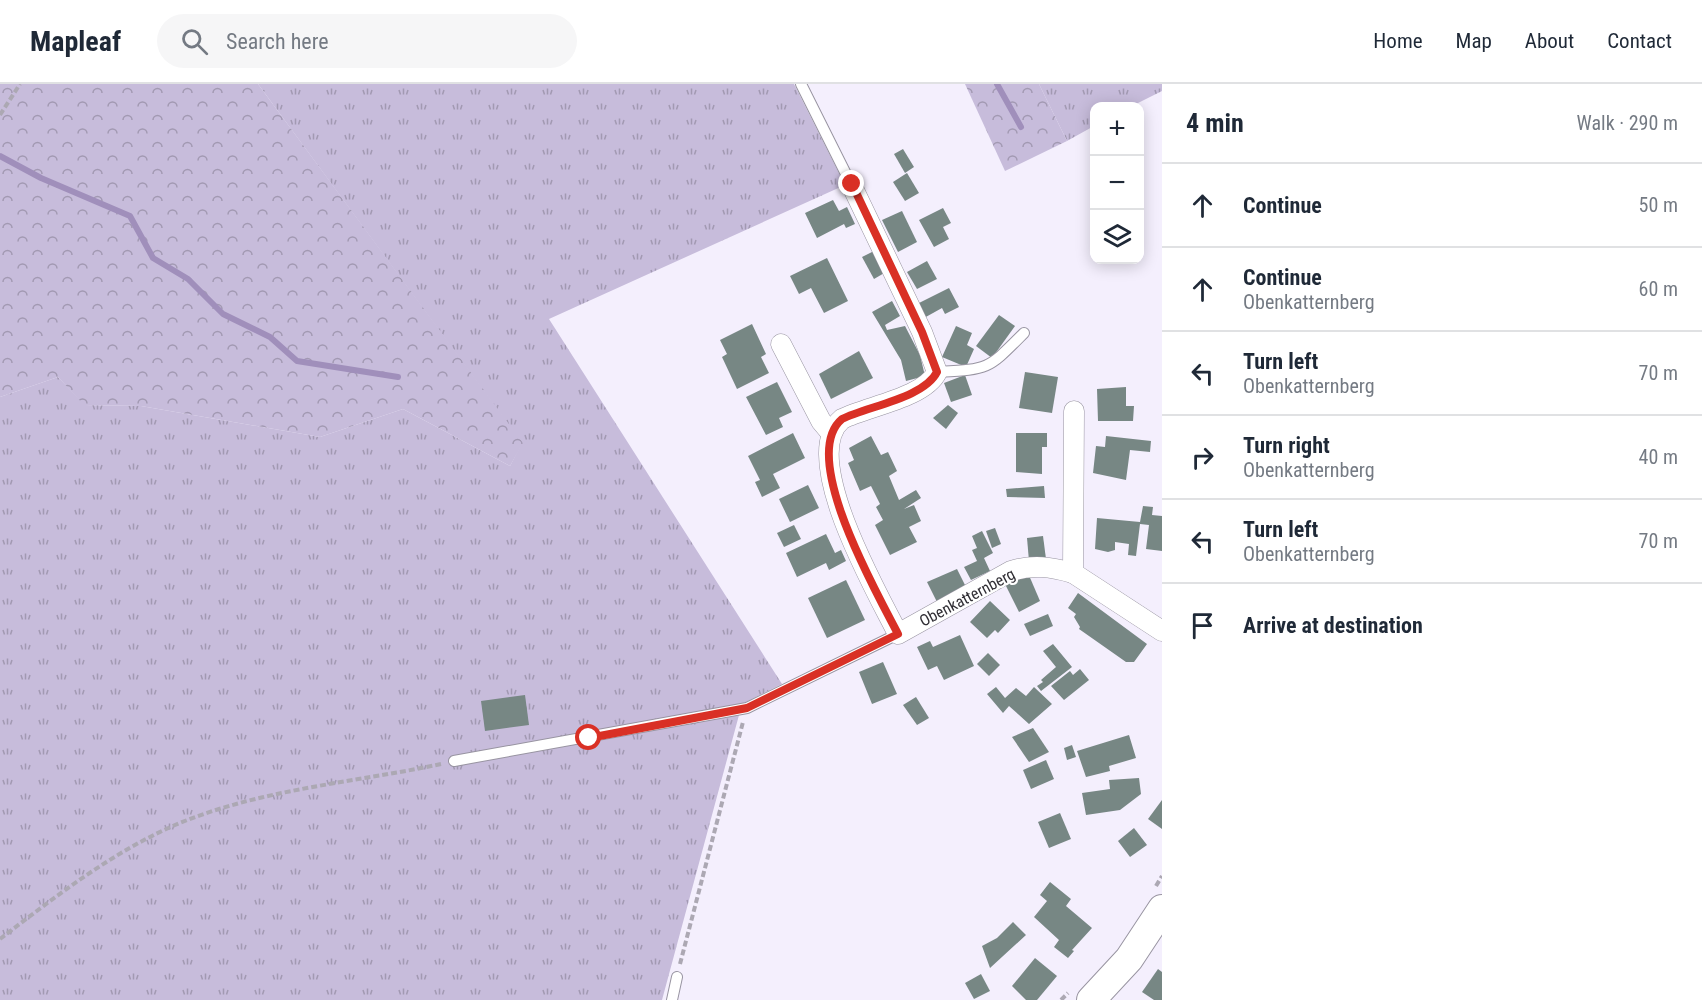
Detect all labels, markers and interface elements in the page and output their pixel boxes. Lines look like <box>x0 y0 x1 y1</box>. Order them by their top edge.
search box <box>157 14 577 68</box>
text: Mapleaf <box>30 25 121 58</box>
icon: search <box>178 25 211 58</box>
text: Search here <box>226 29 328 54</box>
text: Home <box>1373 29 1423 53</box>
text: Map <box>1456 29 1492 53</box>
text: About <box>1525 29 1574 53</box>
text: Contact <box>1607 29 1672 53</box>
map controls <box>1090 102 1144 264</box>
button: + <box>1090 102 1144 156</box>
text: 4 min <box>1186 108 1244 138</box>
text: Walk · 290 m <box>1577 111 1678 135</box>
button: − <box>1090 156 1144 210</box>
route end <box>838 170 864 196</box>
icon: ahead <box>1186 189 1219 222</box>
text: Continue <box>1243 193 1322 218</box>
text: 50 m <box>1639 193 1678 217</box>
button: layers <box>1090 210 1144 264</box>
text: Continue <box>1243 265 1322 290</box>
icon: ahead <box>1186 273 1219 306</box>
text: 60 m <box>1639 277 1678 301</box>
text: Obenkatternberg <box>1243 290 1375 314</box>
text: Turn left <box>1243 349 1318 374</box>
icon: left <box>1186 357 1219 390</box>
text: 70 m <box>1639 361 1678 385</box>
text: Obenkatternberg <box>1243 374 1375 398</box>
text: Turn right <box>1243 433 1330 458</box>
icon: right <box>1186 441 1219 474</box>
text: 40 m <box>1639 445 1678 469</box>
text: Obenkatternberg <box>1243 458 1375 482</box>
text: Turn left <box>1243 517 1318 542</box>
icon: left <box>1186 525 1219 558</box>
text: 70 m <box>1639 529 1678 553</box>
text: Obenkatternberg <box>1243 542 1375 566</box>
street label: Obenkatternberg <box>916 564 1018 631</box>
icon: arrive <box>1186 609 1219 642</box>
text: Arrive at destination <box>1243 613 1423 638</box>
route start <box>575 724 601 750</box>

